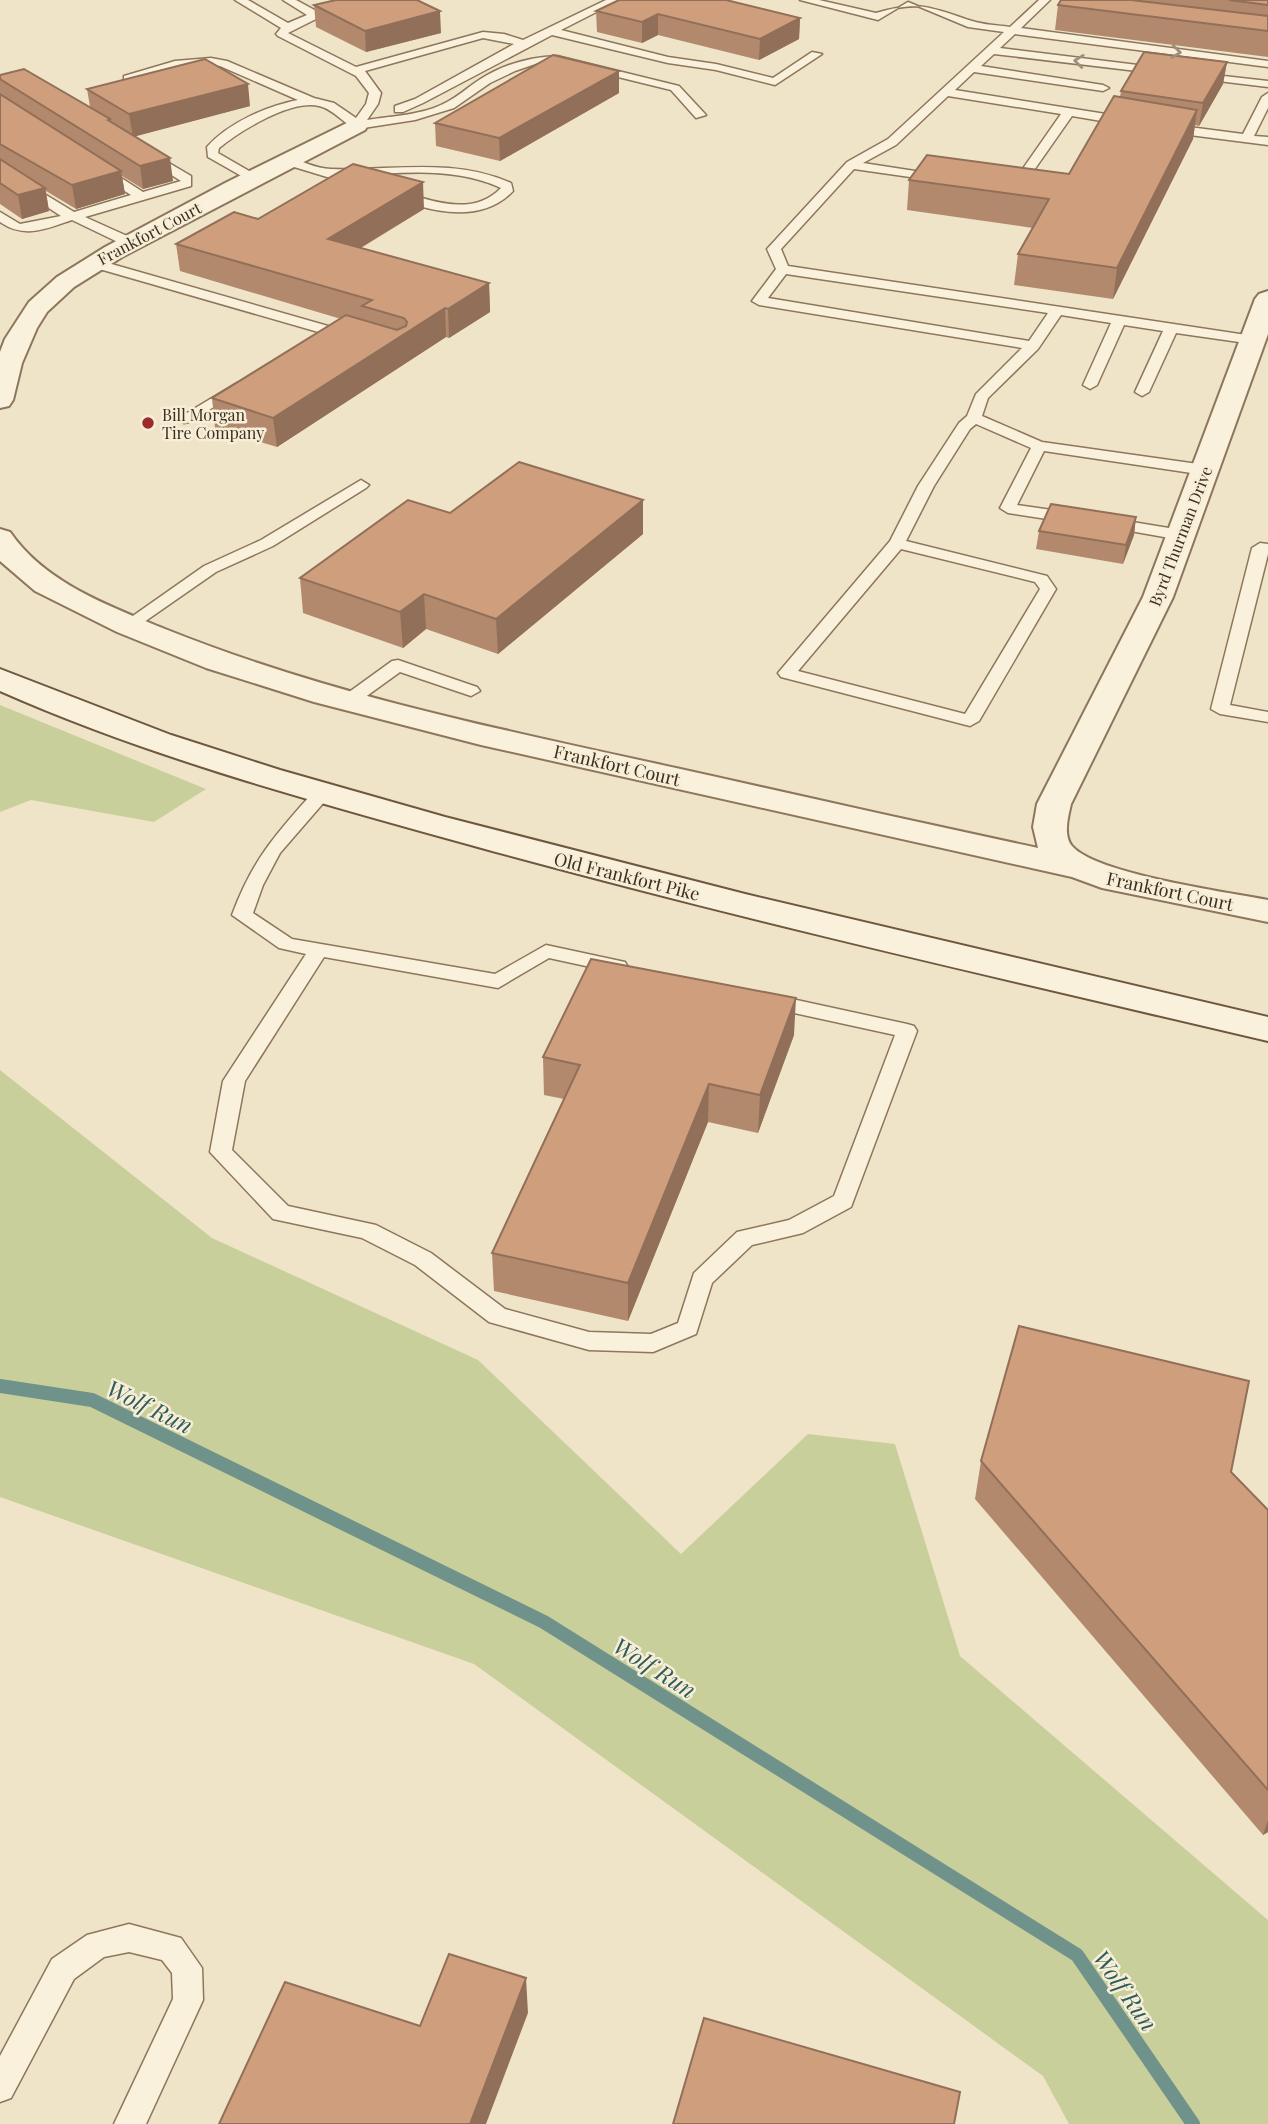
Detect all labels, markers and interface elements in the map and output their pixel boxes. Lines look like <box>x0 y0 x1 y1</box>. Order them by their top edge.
one-way arrow <box>1170 45 1182 60</box>
one-way arrow <box>1073 53 1085 68</box>
street label: Frankfort Court <box>93 197 205 269</box>
place label: Bill Morgan Tire Company <box>162 404 264 443</box>
marker: Bill Morgan Tire Company <box>140 415 156 431</box>
street label: Byrd Thurman Drive <box>1144 463 1216 609</box>
street label: Frankfort Court <box>551 739 683 791</box>
street label: Old Frankfort Pike <box>552 846 702 906</box>
street label: Frankfort Court <box>1104 866 1236 916</box>
water label: Wolf Run <box>102 1372 198 1440</box>
water label: Wolf Run <box>608 1629 702 1705</box>
water label: Wolf Run <box>1087 1943 1165 2037</box>

